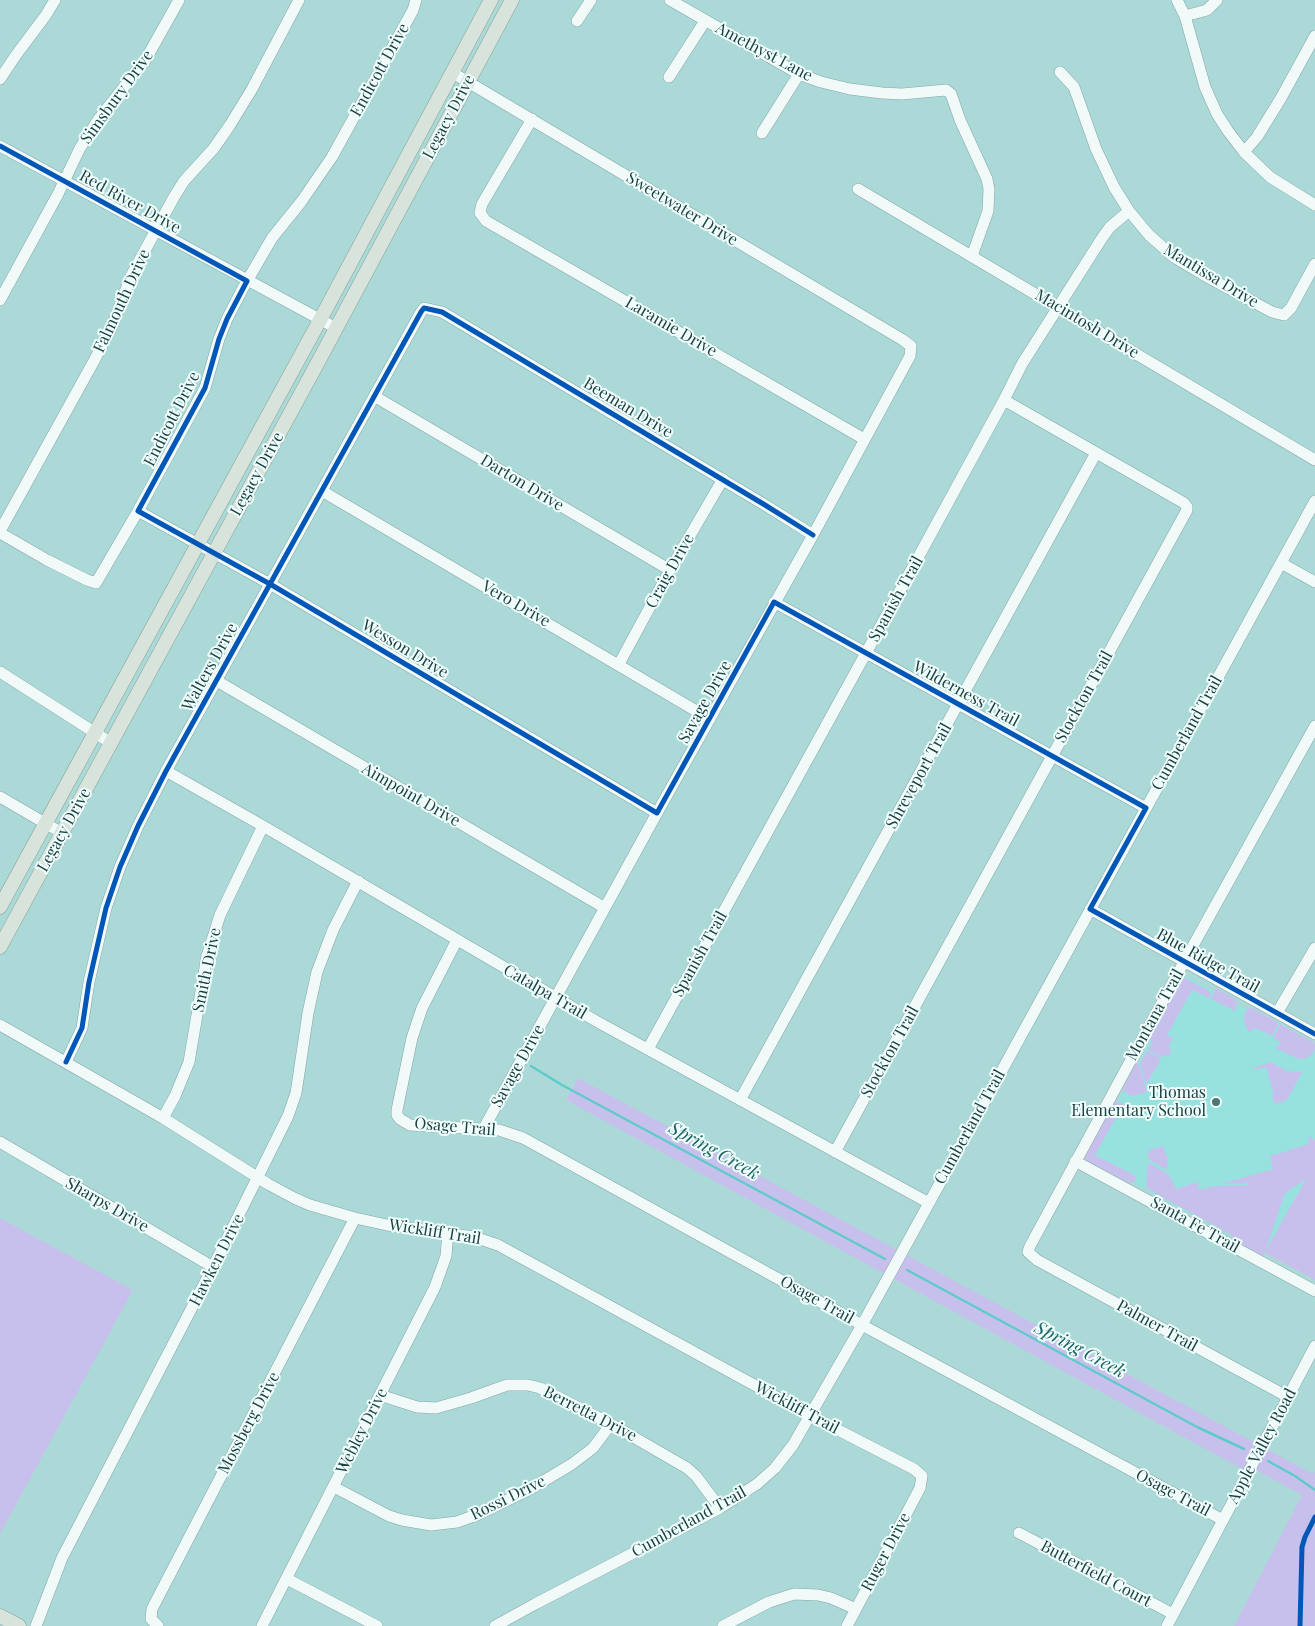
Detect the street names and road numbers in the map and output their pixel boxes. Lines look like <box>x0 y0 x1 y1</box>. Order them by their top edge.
street label: Amethyst Lane <box>712 18 816 86</box>
street label: Endicott Drive <box>346 20 414 120</box>
street label: Simsbury Drive <box>77 46 157 148</box>
street label: Legacy Drive <box>419 72 479 162</box>
street label: Red River Drive <box>76 166 184 238</box>
street label: Sweetwater Drive <box>623 168 741 250</box>
street label: Mantissa Drive <box>1160 240 1262 312</box>
street label: Falmouth Drive <box>90 246 154 356</box>
street label: Macintosh Drive <box>1031 285 1143 363</box>
street label: Laramie Drive <box>622 293 720 361</box>
street label: Endicott Drive <box>140 368 204 470</box>
street label: Beeman Drive <box>580 374 676 442</box>
street label: Legacy Drive <box>226 429 288 519</box>
street label: Darton Drive <box>477 451 567 515</box>
street label: Craig Drive <box>642 530 698 612</box>
street label: Spanish Trail <box>865 553 927 645</box>
street label: Vero Drive <box>478 577 554 631</box>
street label: Wesson Drive <box>358 616 452 682</box>
street label: Walters Drive <box>178 620 242 714</box>
street label: Stockton Trail <box>1051 648 1117 746</box>
street label: Savage Drive <box>674 657 736 747</box>
street label: Wilderness Trail <box>910 657 1022 731</box>
street label: Cumberland Trail <box>1148 672 1226 794</box>
street label: Shreveport Trail <box>882 720 956 832</box>
street label: Aimpoint Drive <box>359 759 463 831</box>
street label: Legacy Drive <box>33 785 95 875</box>
street label: Spanish Trail <box>669 908 731 1000</box>
street label: Blue Ridge Trail <box>1153 925 1263 997</box>
street label: Smith Drive <box>189 926 225 1014</box>
street label: Catalpa Trail <box>500 961 590 1023</box>
street label: Montana Trail <box>1122 966 1188 1064</box>
street label: Stockton Trail <box>857 1003 923 1101</box>
street label: Savage Drive <box>487 1021 549 1111</box>
street label: Cumberland Trail <box>931 1066 1009 1188</box>
street label: Osage Trail <box>414 1114 496 1140</box>
street label: Sharps Drive <box>62 1174 152 1236</box>
street label: Santa Fe Trail <box>1147 1193 1243 1257</box>
street label: Hawken Drive <box>186 1211 248 1309</box>
street label: Wickliff Trail <box>388 1215 482 1249</box>
street label: Osage Trail <box>777 1272 857 1328</box>
street label: Palmer Trail <box>1113 1296 1201 1356</box>
street label: Mossberg Drive <box>214 1369 284 1477</box>
street label: Wickliff Trail <box>751 1378 843 1438</box>
street label: Berretta Drive <box>540 1382 640 1446</box>
street label: Webley Drive <box>332 1385 392 1477</box>
street label: Apple Valley Road <box>1224 1385 1300 1507</box>
street label: Osage Trail <box>1132 1465 1214 1521</box>
street label: Rossi Drive <box>467 1472 549 1524</box>
street label: Cumberland Trail <box>628 1483 750 1561</box>
street label: Ruger Drive <box>857 1509 915 1595</box>
street label: Butterfield Court <box>1037 1537 1155 1611</box>

